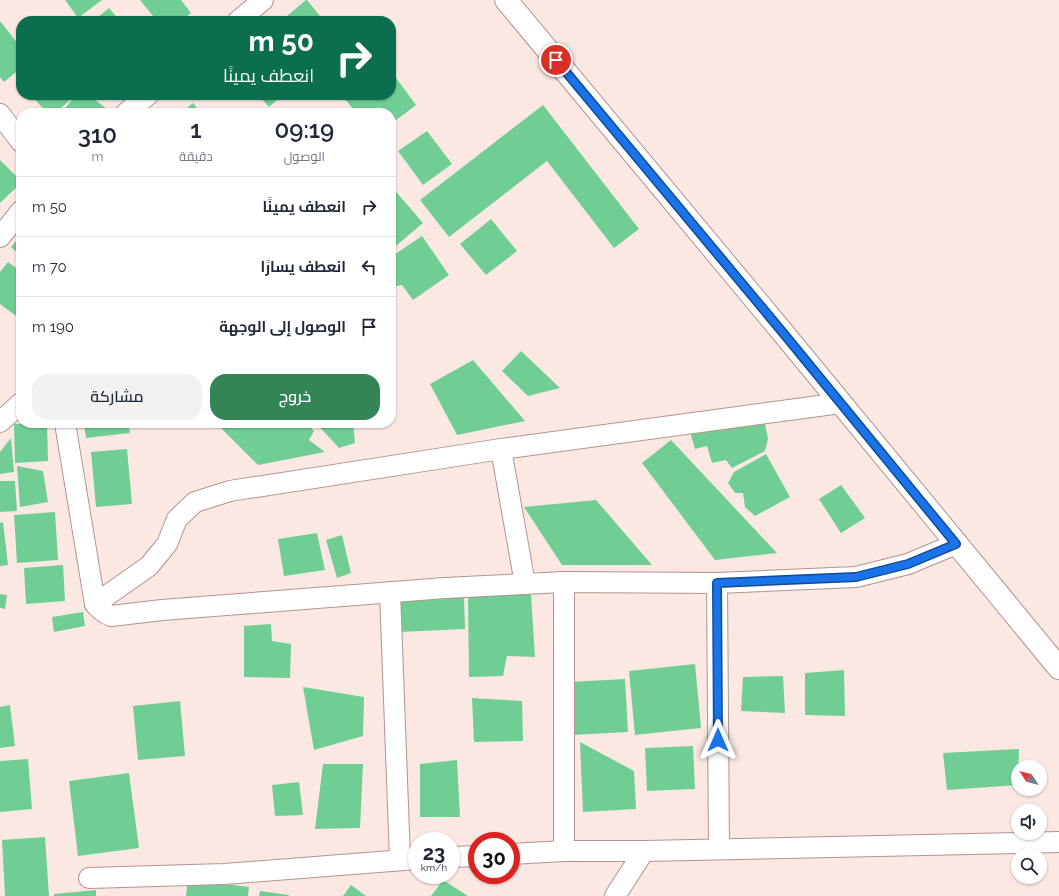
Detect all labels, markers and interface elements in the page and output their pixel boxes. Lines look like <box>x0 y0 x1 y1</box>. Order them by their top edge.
text: 50 m <box>248 25 314 58</box>
icon: right <box>328 32 380 84</box>
pin <box>539 43 573 77</box>
icon: arrive <box>545 49 567 71</box>
text: انعطف يمينًا <box>223 65 314 86</box>
text: 1 <box>190 115 201 144</box>
text: 09:19 <box>275 115 334 144</box>
text: 310 <box>78 120 117 149</box>
text: m <box>91 149 103 164</box>
text: دقيقة <box>179 149 213 164</box>
text: الوصول <box>284 149 325 164</box>
icon: right <box>358 196 380 218</box>
text: 50 m <box>32 198 67 216</box>
text: انعطف يمينًا <box>262 198 346 216</box>
icon: left <box>358 256 380 278</box>
text: 70 m <box>32 258 67 276</box>
text: انعطف يسارًا <box>261 258 346 276</box>
icon: arrive <box>358 316 380 338</box>
text: 190 m <box>32 318 74 336</box>
text: الوصول إلى الوجهة <box>219 318 346 336</box>
button: مشاركة <box>32 374 202 420</box>
button: خروج <box>210 374 380 420</box>
position arrow <box>697 719 739 761</box>
north arrow <box>1011 760 1047 796</box>
map controls <box>1011 760 1047 884</box>
button: sound <box>1011 804 1047 840</box>
speed limit sign: 30 <box>468 832 520 884</box>
text: 23 <box>423 841 445 865</box>
button: search <box>1011 848 1047 884</box>
text: km/h <box>421 862 447 873</box>

